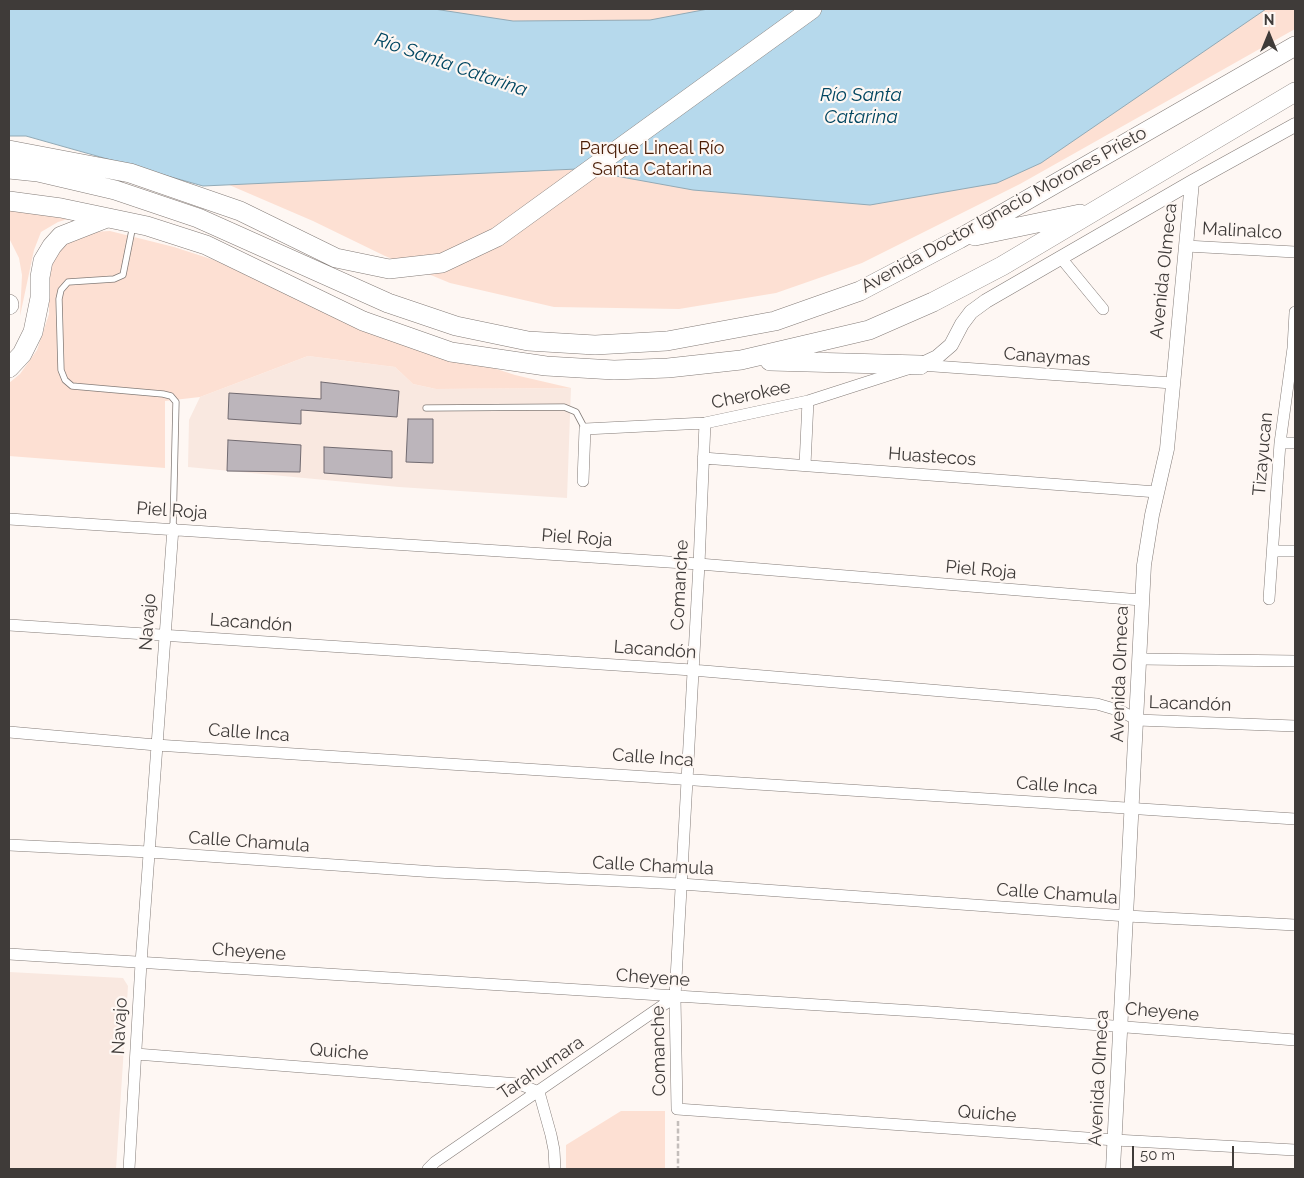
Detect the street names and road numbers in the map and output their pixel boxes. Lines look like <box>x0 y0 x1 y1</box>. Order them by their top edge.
street label: Avenida Doctor Ignacio Morones Prieto <box>857 122 1151 298</box>
street label: Avenida Olmeca <box>1146 202 1182 340</box>
street label: Malinalco <box>1201 218 1283 244</box>
street label: Canaymas <box>1003 343 1091 371</box>
street label: Cherokee <box>709 376 793 414</box>
street label: Tizayucan <box>1249 411 1277 497</box>
street label: Huastecos <box>887 443 977 471</box>
street label: Piel Roja <box>136 498 208 524</box>
street label: Piel Roja <box>541 525 613 551</box>
street label: Comanche <box>667 539 693 631</box>
street label: Piel Roja <box>945 556 1017 584</box>
street label: Navajo <box>135 593 161 651</box>
street label: Avenida Olmeca <box>1107 605 1133 743</box>
street label: Lacandón <box>209 609 293 637</box>
street label: Lacandón <box>613 636 697 664</box>
street label: Lacandón <box>1148 692 1232 716</box>
street label: Calle Inca <box>207 719 291 747</box>
street label: Calle Inca <box>611 744 695 772</box>
street label: Calle Inca <box>1015 772 1099 800</box>
street label: Calle Chamula <box>188 827 310 857</box>
street label: Calle Chamula <box>592 852 714 880</box>
street label: Calle Chamula <box>996 879 1118 909</box>
street label: Cheyene <box>211 939 287 965</box>
street label: Cheyene <box>615 965 691 991</box>
street label: Navajo <box>108 997 132 1055</box>
street label: Cheyene <box>1124 998 1200 1026</box>
street label: Comanche <box>647 1005 671 1097</box>
street label: Avenida Olmeca <box>1085 1009 1113 1147</box>
street label: Tarahumara <box>494 1031 588 1105</box>
street label: Quiche <box>309 1039 369 1065</box>
street label: Quiche <box>957 1101 1017 1127</box>

